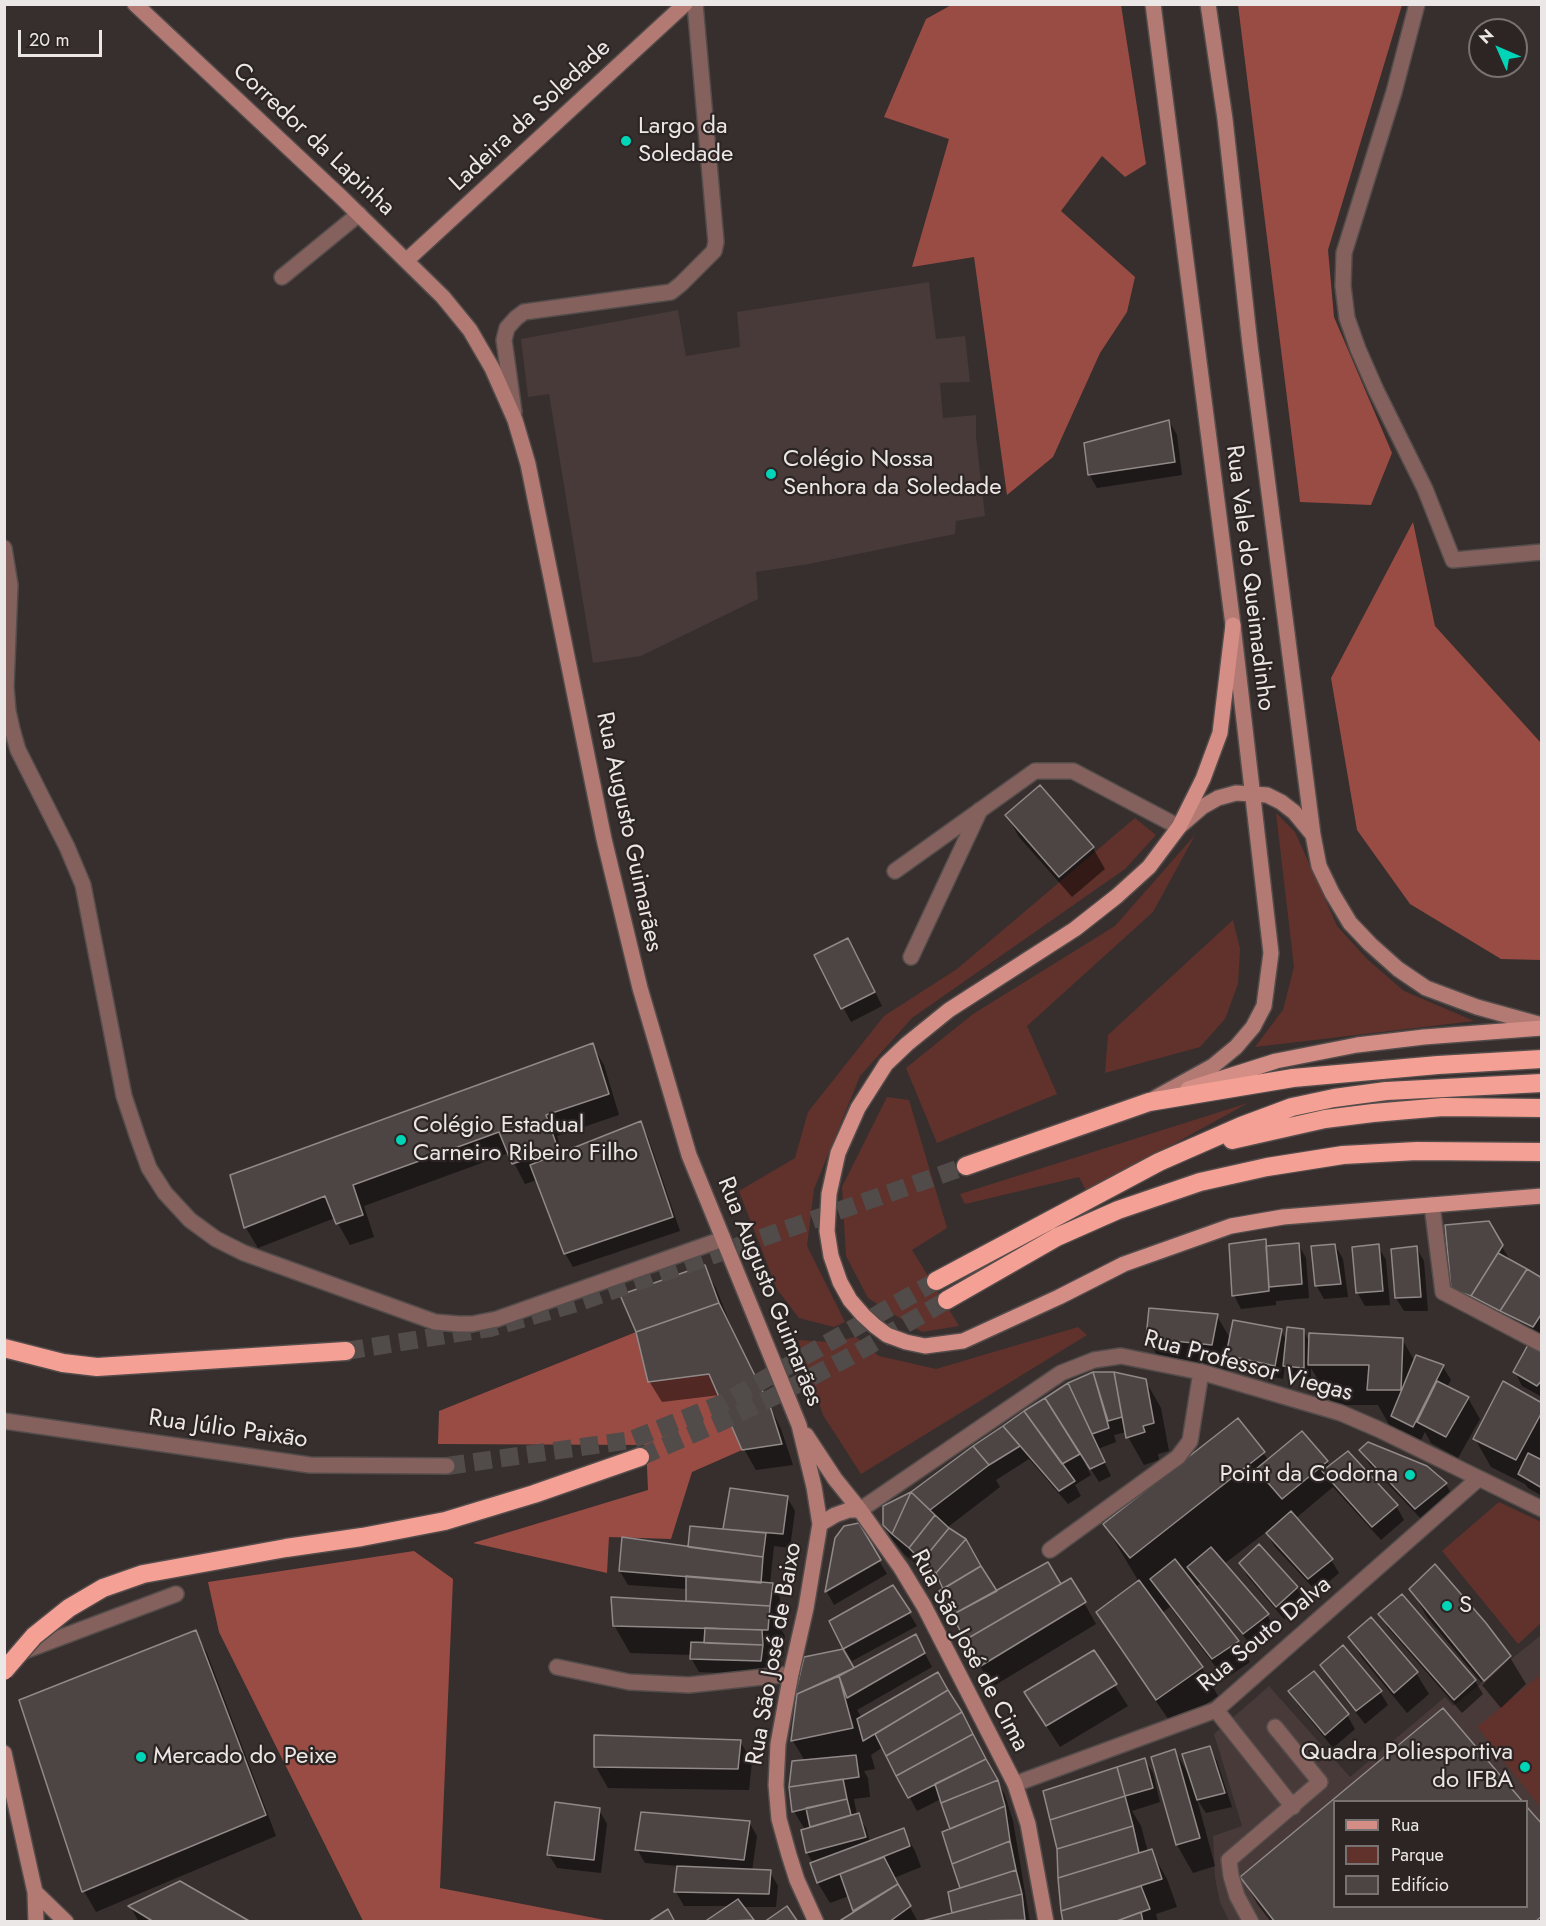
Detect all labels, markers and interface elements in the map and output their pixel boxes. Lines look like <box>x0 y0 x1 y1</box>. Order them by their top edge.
scale bar <box>21 18 105 56</box>
north arrow <box>1468 18 1528 78</box>
text: N <box>1474 24 1499 49</box>
text: 20 m <box>29 27 69 53</box>
street label: Ladeira da Soledade <box>445 34 617 198</box>
street label: Corredor da Lapinha <box>226 57 400 223</box>
place label: Largo da Soledade <box>638 113 733 169</box>
marker: Largo da Soledade <box>619 134 633 148</box>
street label: Rua Vale do Queimadinho <box>1218 444 1280 712</box>
place label: Colégio Nossa Senhora da Soledade <box>783 446 1002 502</box>
marker: Colégio Nossa Senhora da Soledade <box>764 467 778 481</box>
street label: Rua Augusto Guimarães <box>589 709 667 955</box>
place label: Colégio Estadual Carneiro Ribeiro Filho <box>413 1112 638 1168</box>
marker: Colégio Estadual Carneiro Ribeiro Filho <box>394 1133 408 1147</box>
street label: Rua Augusto Guimarães <box>710 1173 828 1411</box>
street label: Rua Professor Viegas <box>1140 1325 1356 1409</box>
street label: Rua Júlio Paixão <box>147 1405 309 1455</box>
place label: Point da Codorna <box>1220 1461 1398 1489</box>
marker: Point da Codorna <box>1403 1468 1417 1482</box>
street label: Rua São José de Baixo <box>741 1541 809 1767</box>
street label: Rua São José de Cima <box>904 1545 1034 1757</box>
street label: Rua Souto Dalva <box>1192 1571 1338 1699</box>
place label: S <box>1459 1592 1472 1620</box>
marker: S <box>1440 1599 1454 1613</box>
place label: Quadra Poliesportiva do IFBA <box>1301 1739 1513 1795</box>
place label: Mercado do Peixe <box>153 1743 337 1771</box>
marker: Mercado do Peixe <box>134 1750 148 1764</box>
marker: Quadra Poliesportiva do IFBA <box>1518 1760 1532 1774</box>
legend <box>1333 1800 1528 1908</box>
text: Rua <box>1391 1812 1419 1838</box>
text: Parque <box>1391 1842 1444 1868</box>
text: Edifício <box>1391 1872 1449 1898</box>

